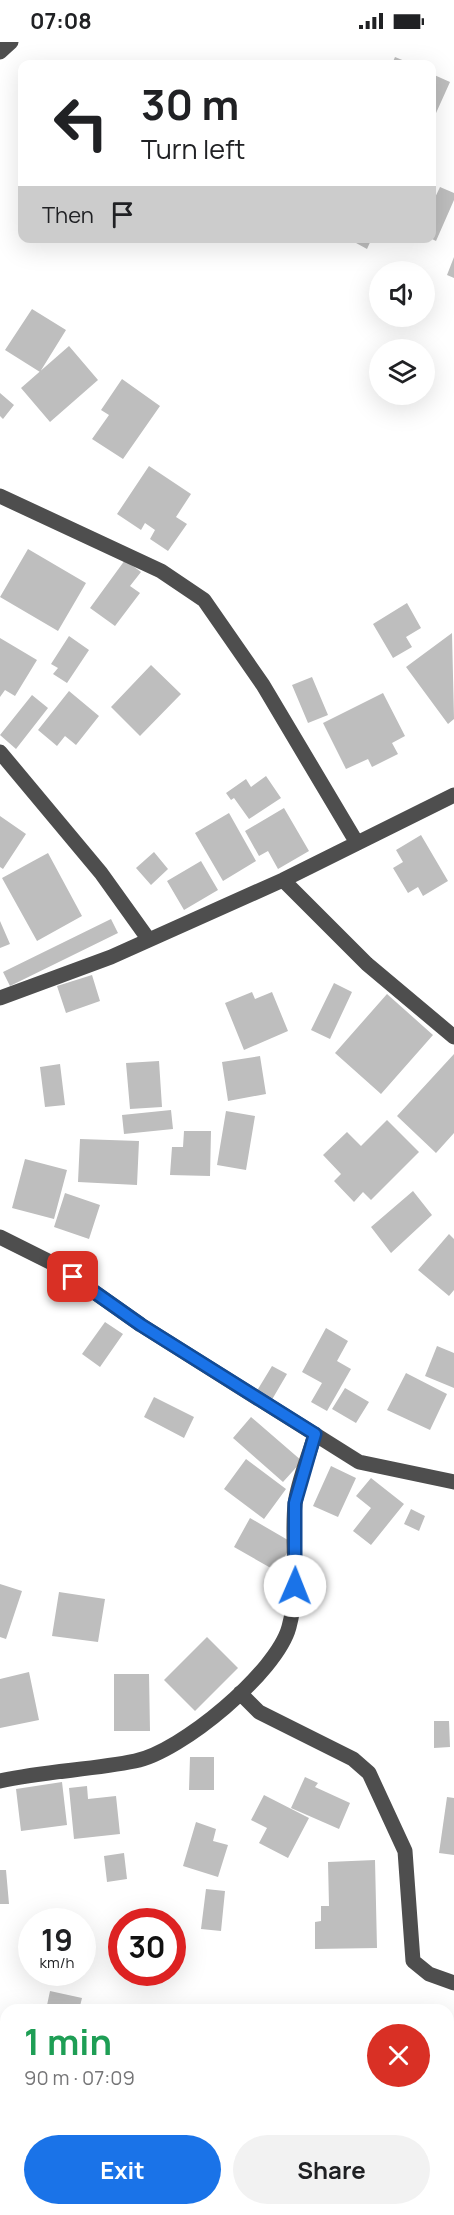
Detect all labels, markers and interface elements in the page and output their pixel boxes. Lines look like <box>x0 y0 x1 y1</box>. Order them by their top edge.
text: 07:08 <box>30 6 92 36</box>
text: 30 m <box>141 75 239 133</box>
icon: left <box>42 84 120 162</box>
text: Turn left <box>141 130 245 167</box>
icon: arrive <box>106 198 139 231</box>
text: Then <box>42 200 94 230</box>
map controls <box>369 261 435 405</box>
button: sound <box>369 261 435 327</box>
button: layers <box>369 339 435 405</box>
pin <box>47 1251 98 1302</box>
icon: arrive <box>56 1260 89 1293</box>
position arrow <box>263 1554 327 1618</box>
speed limit sign: 30 <box>108 1908 186 1986</box>
text: 19 <box>41 1919 73 1960</box>
text: km/h <box>40 1952 74 1973</box>
text: 1 min <box>24 2017 112 2066</box>
button: close <box>367 2024 430 2087</box>
text: 90 m · 07:09 <box>24 2064 135 2091</box>
button: Exit <box>24 2135 221 2204</box>
button: Share <box>233 2135 430 2204</box>

